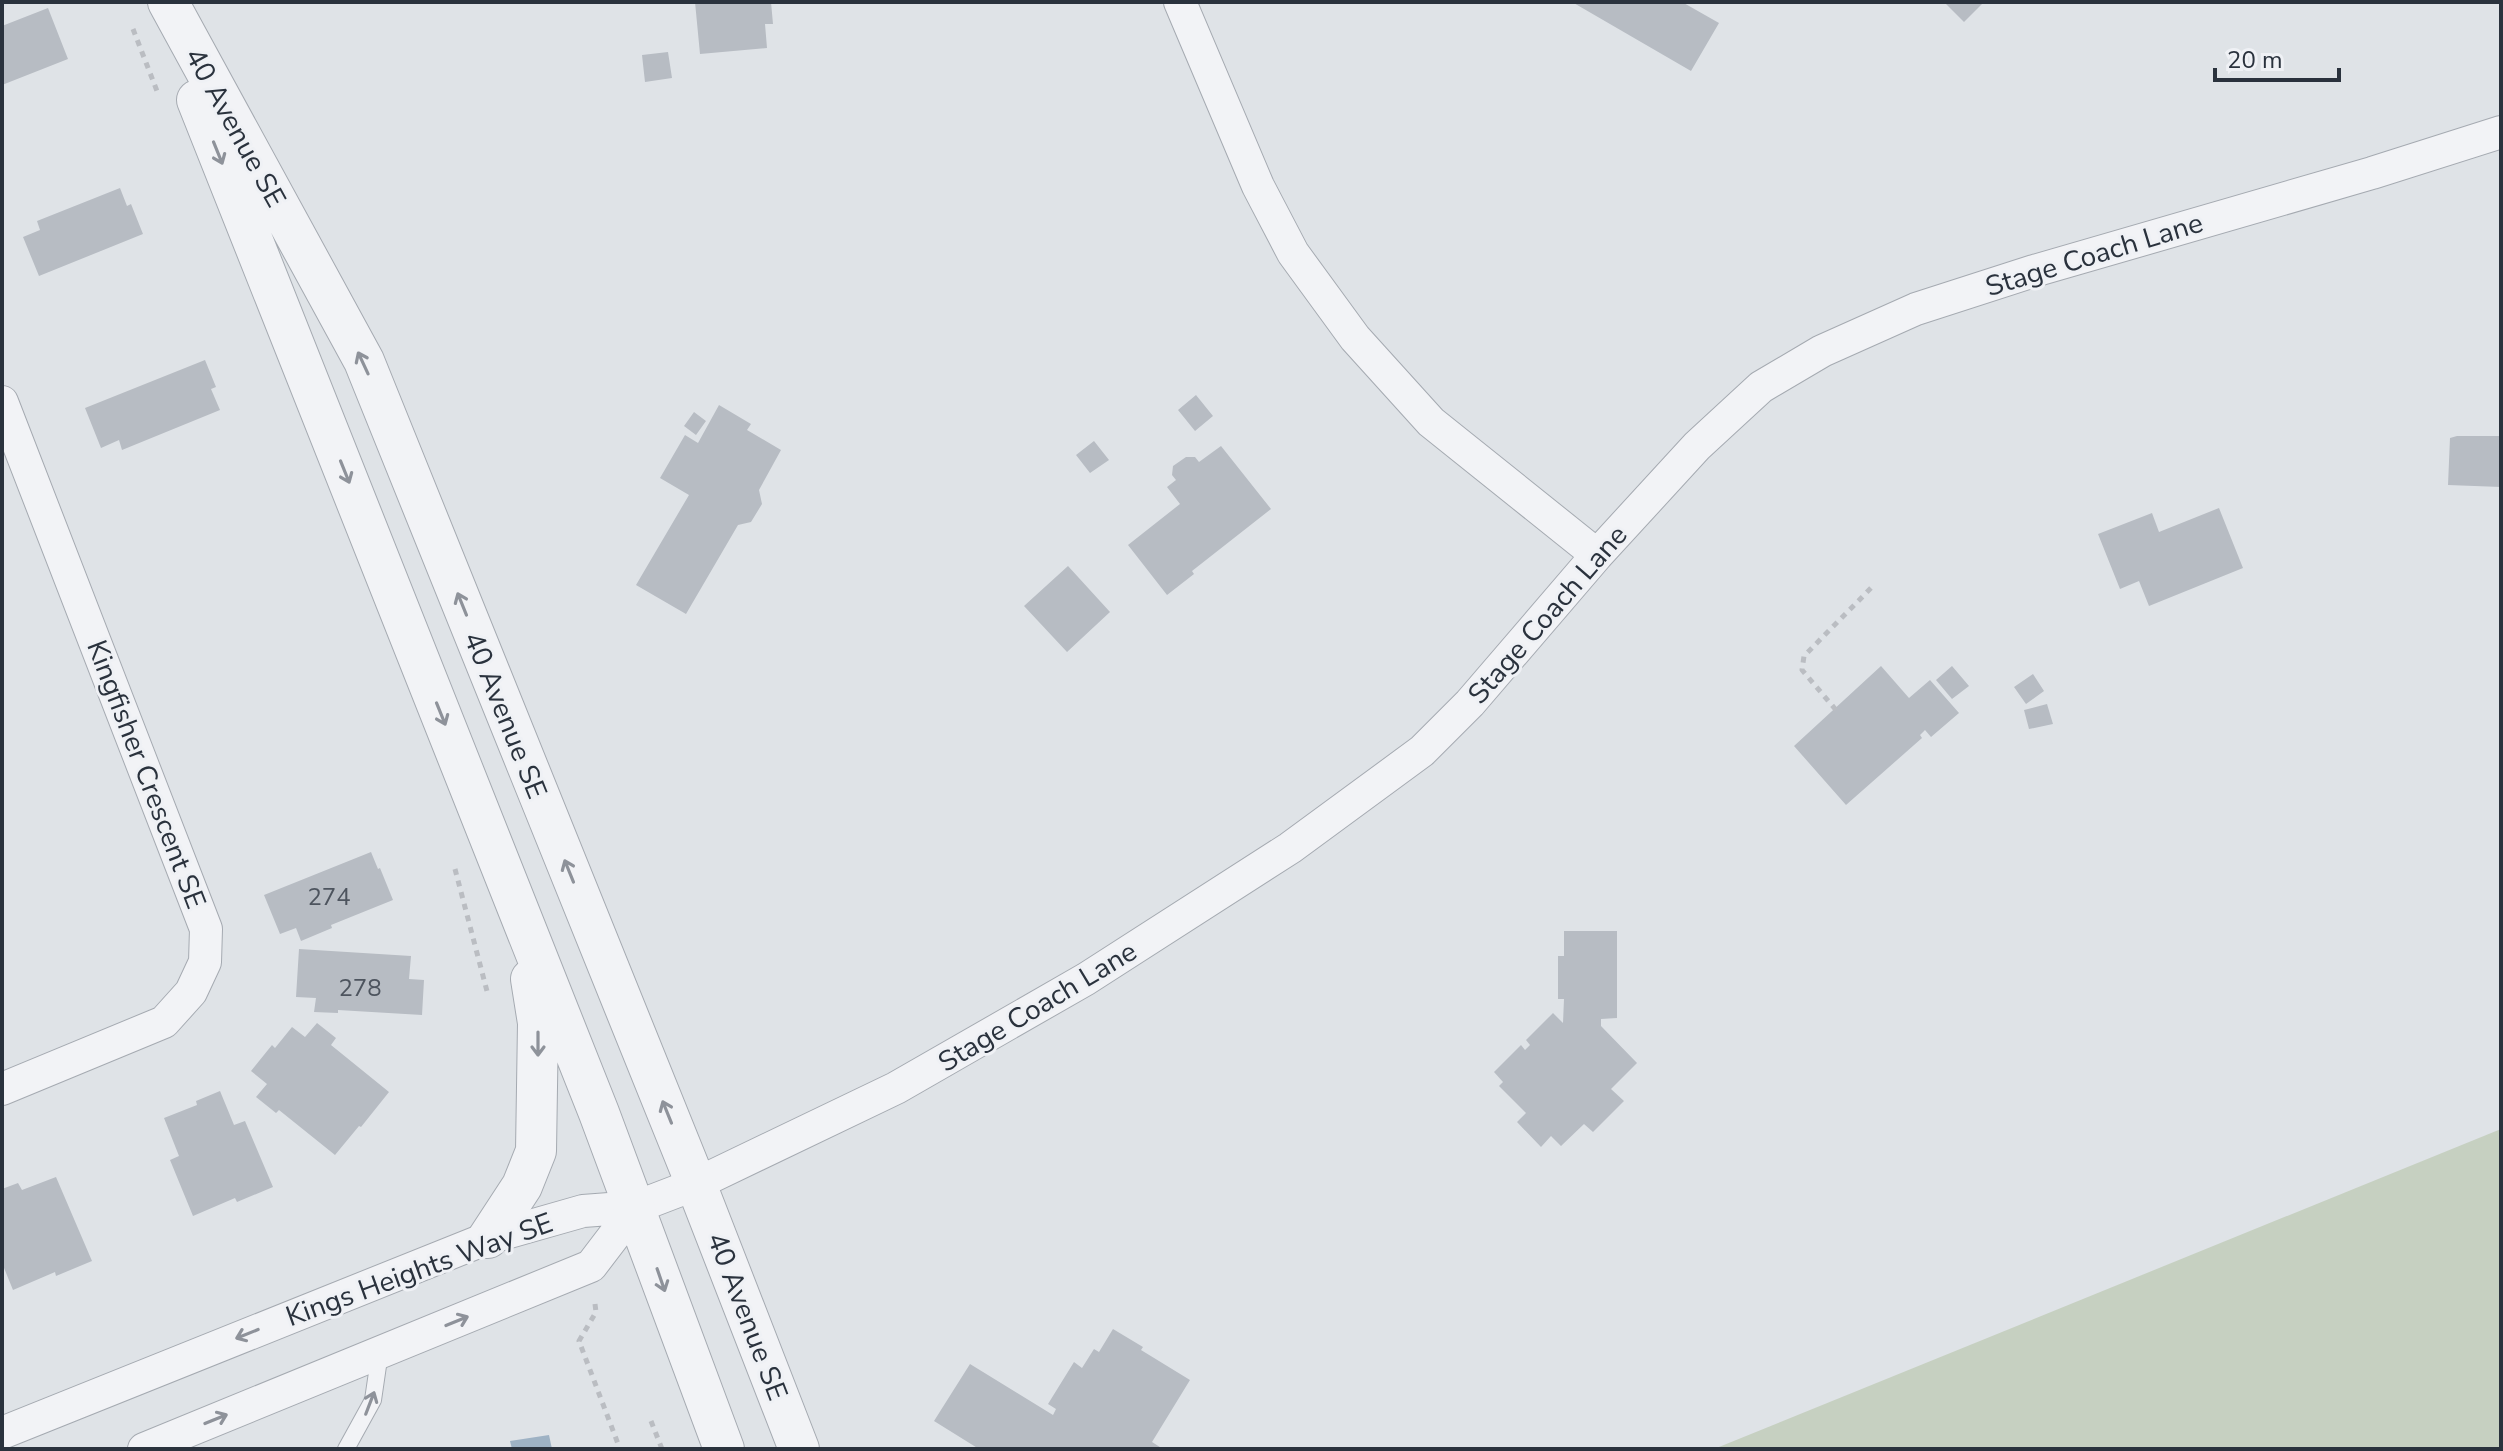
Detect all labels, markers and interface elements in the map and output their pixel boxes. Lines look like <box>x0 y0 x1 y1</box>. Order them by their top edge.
scale bar <box>2215 32 2339 82</box>
street label: 40 Avenue SE <box>176 41 295 214</box>
text: 20 m <box>2227 44 2283 76</box>
one-way arrow <box>212 140 226 165</box>
street label: Stage Coach Lane <box>1981 204 2208 306</box>
one-way arrow <box>355 351 370 376</box>
one-way arrow <box>339 459 354 484</box>
street label: Stage Coach Lane <box>1459 517 1636 712</box>
one-way arrow <box>453 592 468 617</box>
street label: 40 Avenue SE <box>454 626 556 804</box>
street label: Kingfisher Crescent SE <box>77 635 215 914</box>
one-way arrow <box>435 701 450 726</box>
one-way arrow <box>561 859 576 884</box>
house number: 274 <box>307 881 351 913</box>
street label: Stage Coach Lane <box>931 933 1144 1081</box>
house number: 278 <box>338 972 382 1004</box>
one-way arrow <box>530 1030 546 1057</box>
one-way arrow <box>659 1100 673 1125</box>
street label: Kings Heights Way SE <box>281 1204 558 1336</box>
street label: 40 Avenue SE <box>698 1227 796 1406</box>
one-way arrow <box>655 1268 670 1293</box>
one-way arrow <box>444 1313 469 1327</box>
one-way arrow <box>235 1328 260 1342</box>
one-way arrow <box>364 1391 378 1415</box>
one-way arrow <box>203 1411 228 1426</box>

